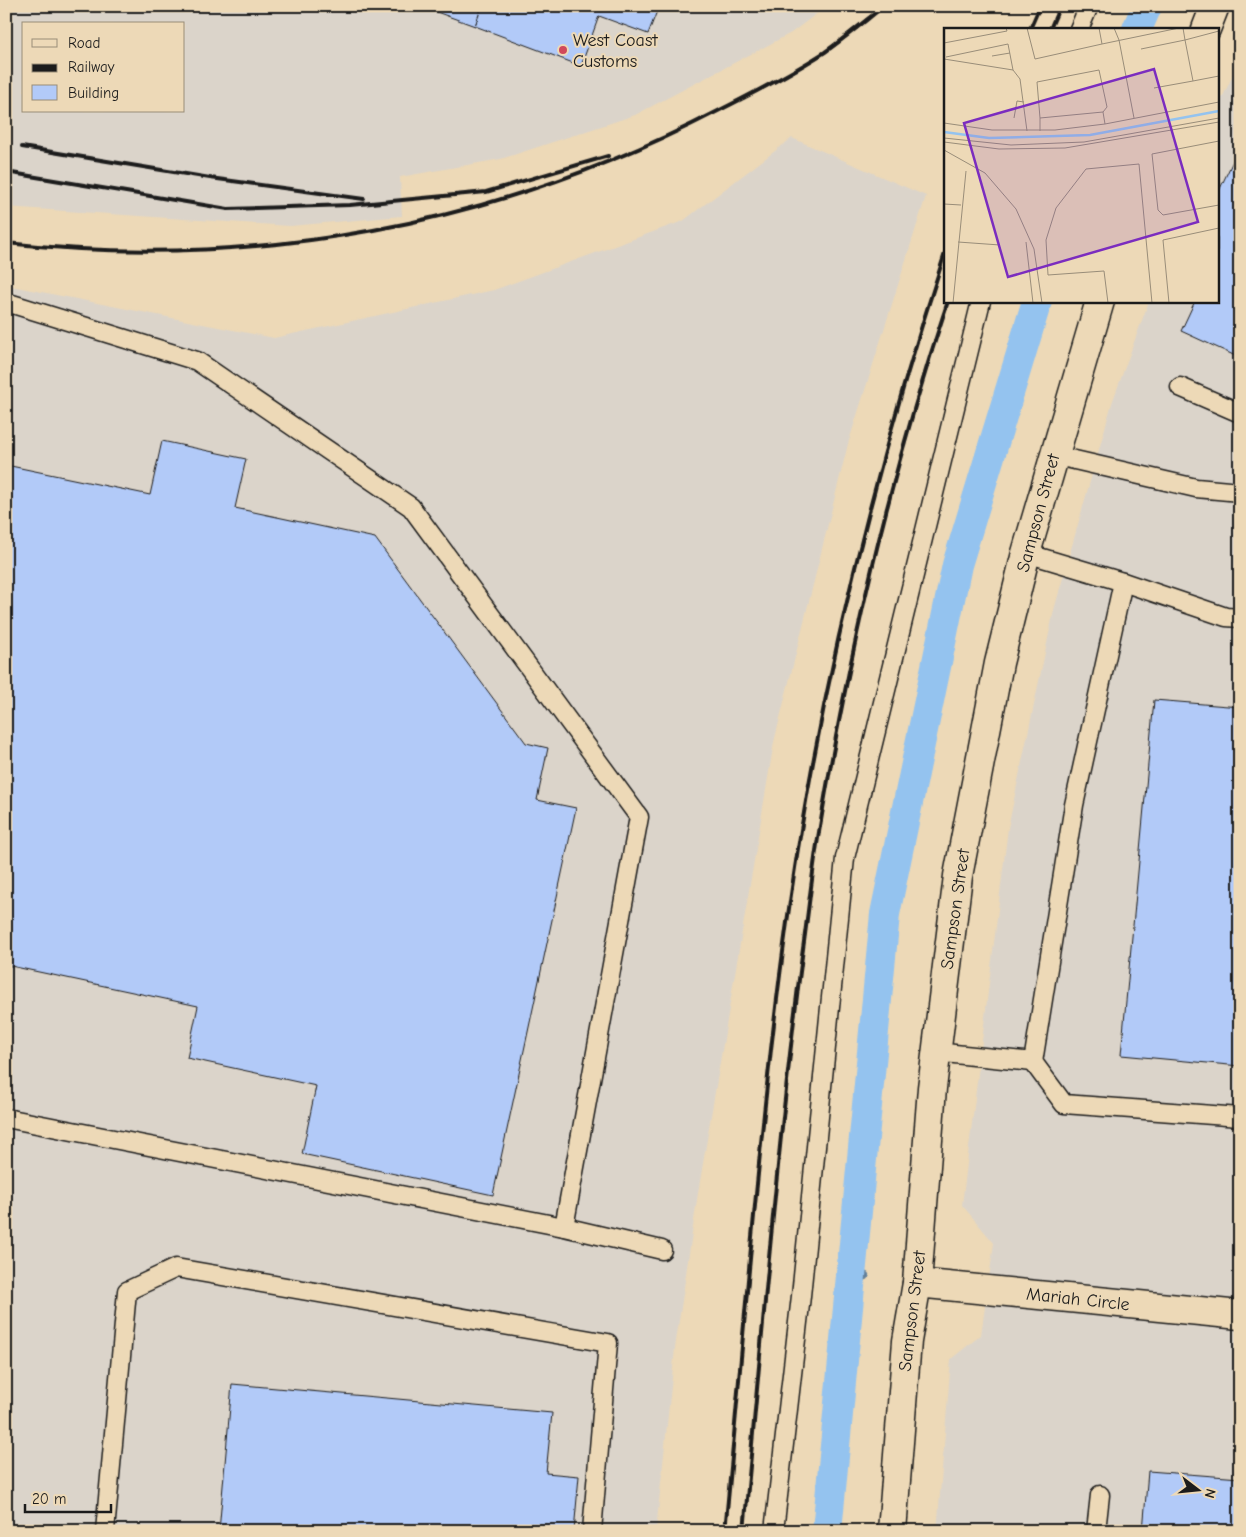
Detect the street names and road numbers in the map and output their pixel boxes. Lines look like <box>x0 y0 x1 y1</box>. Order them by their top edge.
street label: Sampson Street <box>1013 451 1065 575</box>
street label: Sampson Street <box>937 847 974 971</box>
street label: Sampson Street <box>895 1249 930 1373</box>
street label: Mariah Circle <box>1025 1284 1131 1315</box>

